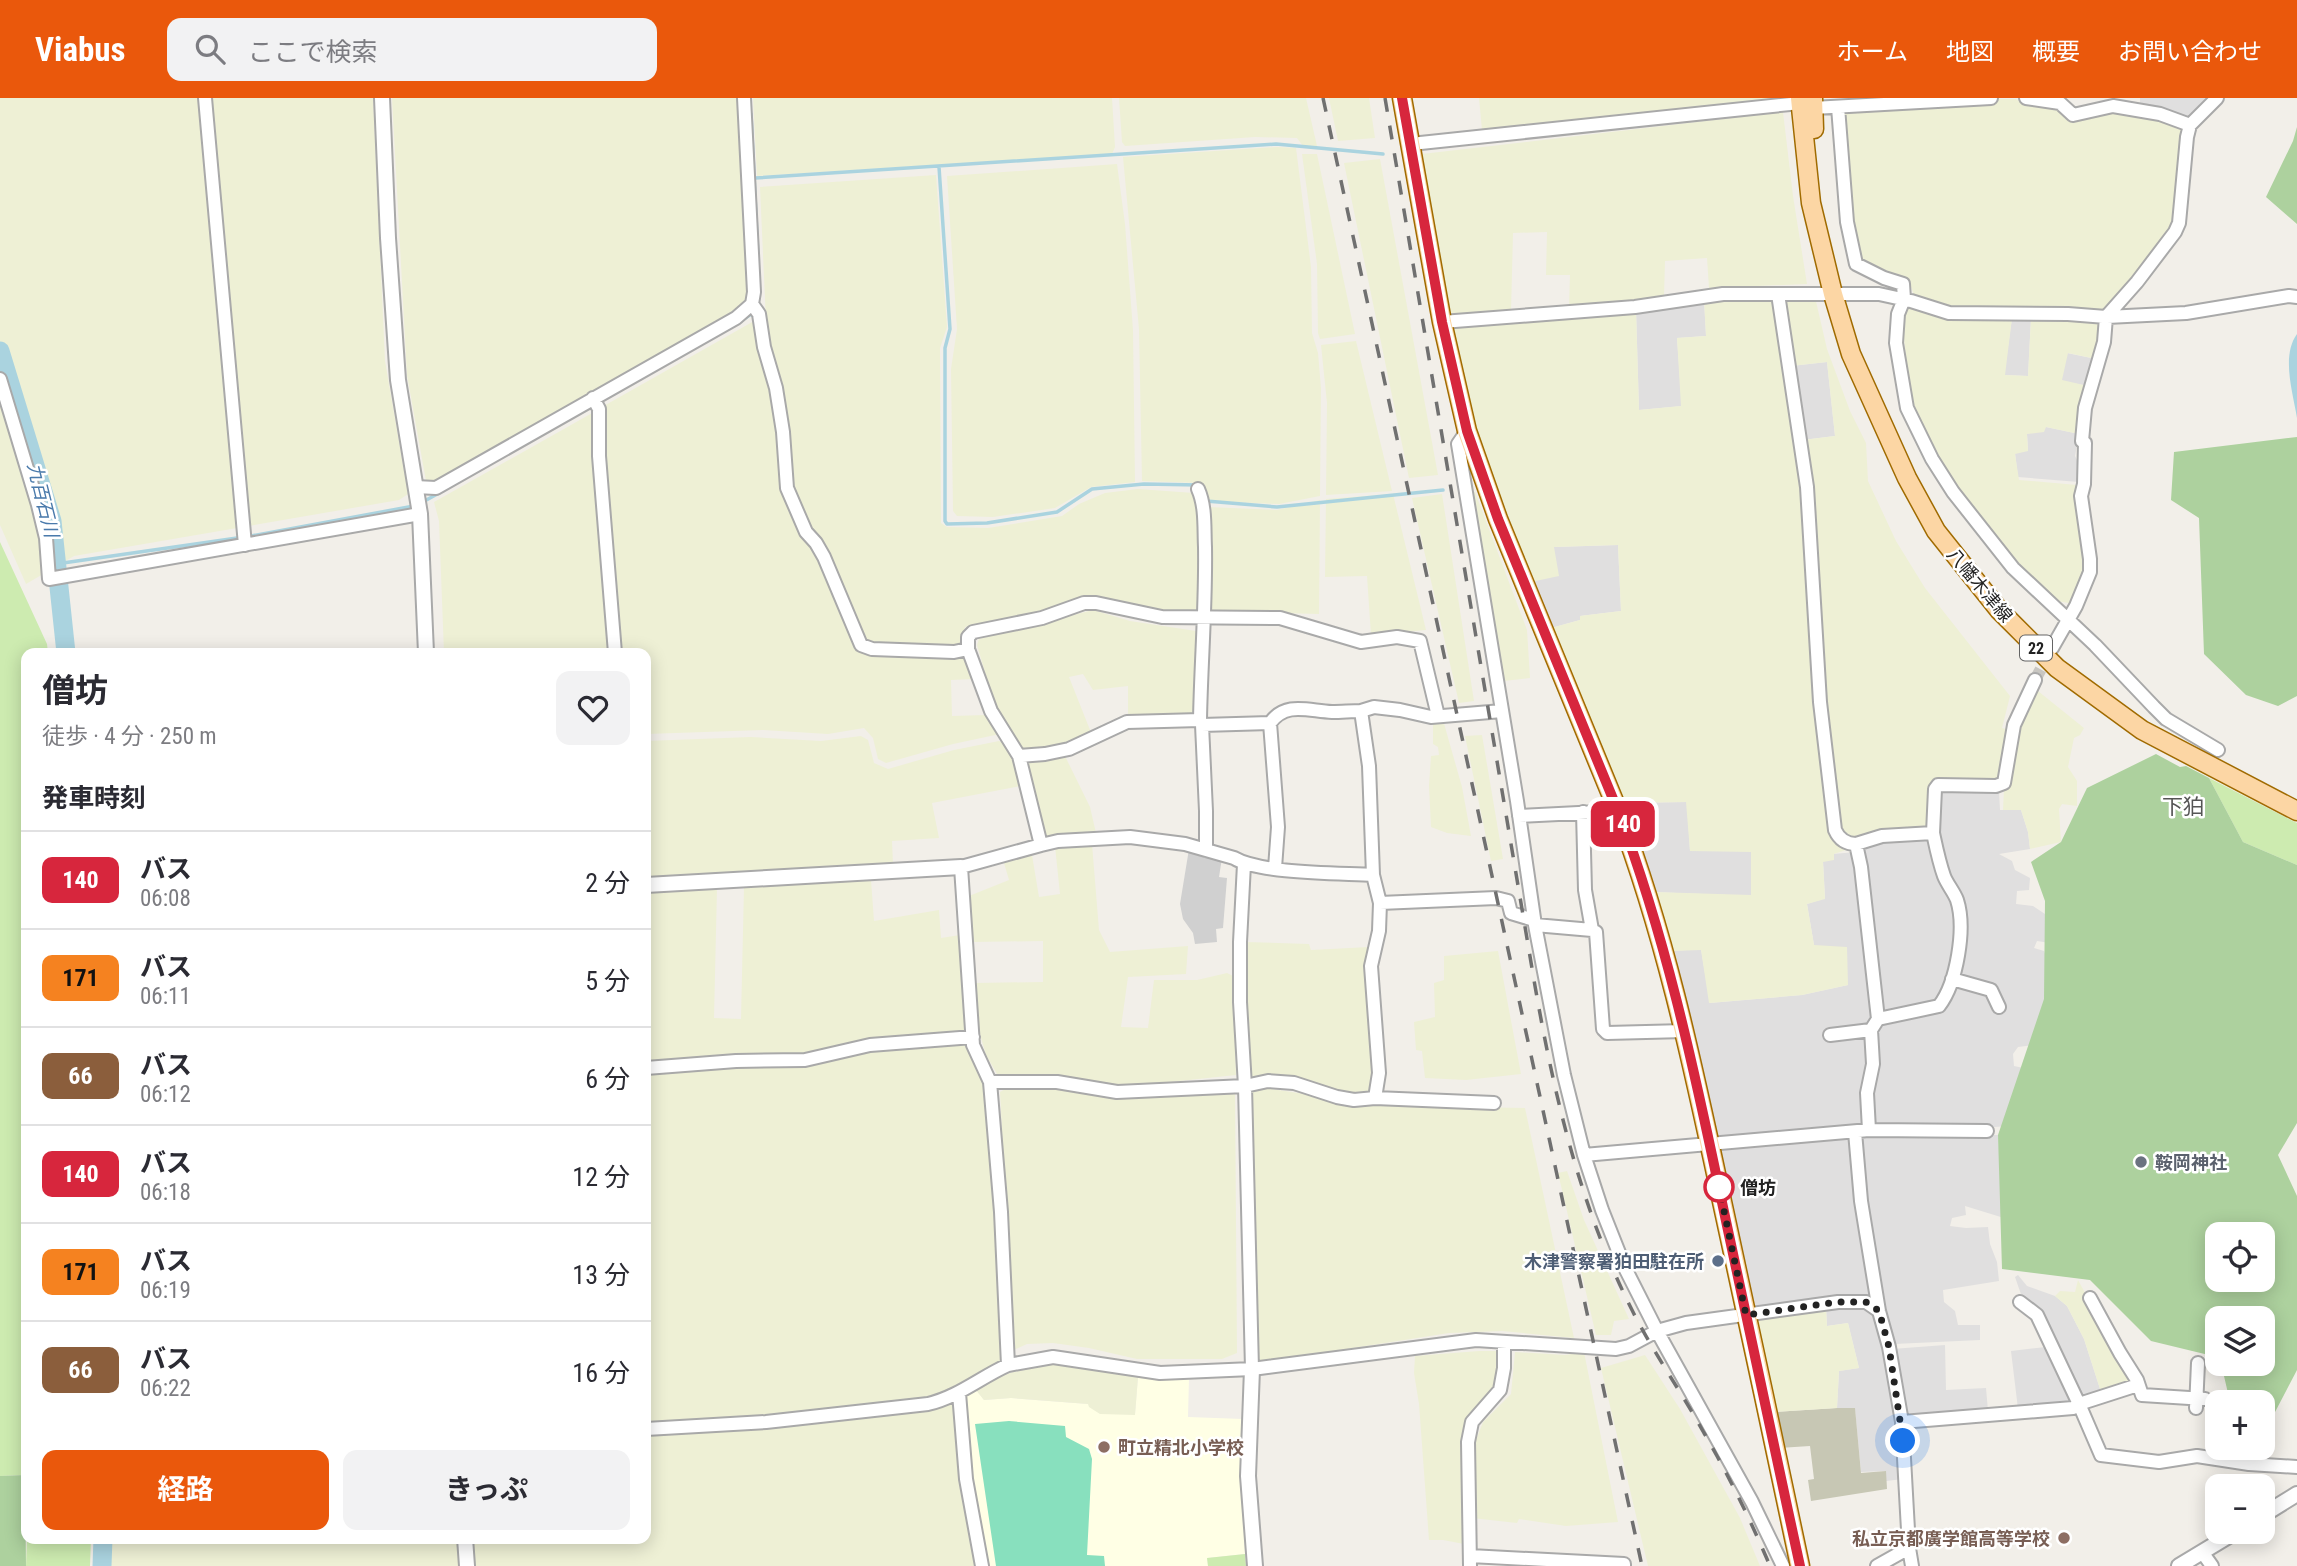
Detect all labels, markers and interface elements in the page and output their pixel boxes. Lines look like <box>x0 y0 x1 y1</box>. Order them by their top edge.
search box <box>167 18 657 81</box>
text: Viabus <box>35 30 125 69</box>
icon: search <box>191 30 229 68</box>
text: ここで検索 <box>247 37 378 67</box>
text: ホーム <box>1837 38 1908 66</box>
text: 地図 <box>1946 38 1994 66</box>
text: 概要 <box>2032 38 2080 66</box>
text: お問い合わせ <box>2118 38 2262 66</box>
water label: 九百石川 <box>23 460 64 542</box>
street label: 八幡木津線 <box>1943 544 2017 626</box>
road number: 22 <box>2020 636 2052 660</box>
text: 僧坊 <box>42 671 108 710</box>
button: heart <box>556 671 630 745</box>
text: 徒歩 · 4 分 · 250 m <box>42 723 217 750</box>
text: 発車時刻 <box>42 783 146 813</box>
district label: 下狛 <box>2162 795 2204 819</box>
line badge: 140 <box>1583 801 1663 847</box>
text: 140 <box>1605 810 1641 838</box>
text: バス <box>140 854 192 884</box>
text: 140 <box>62 866 99 894</box>
text: 2 分 <box>585 868 630 898</box>
text: 06:08 <box>140 885 191 912</box>
text: バス <box>140 952 192 982</box>
text: 171 <box>62 964 99 992</box>
text: 5 分 <box>585 966 630 996</box>
text: 06:11 <box>140 983 191 1010</box>
text: バス <box>140 1050 192 1080</box>
text: 66 <box>68 1062 93 1090</box>
text: 6 分 <box>585 1064 630 1094</box>
text: 06:12 <box>140 1081 191 1108</box>
text: バス <box>140 1148 192 1178</box>
place label: 鞍岡神社 <box>2155 1152 2227 1173</box>
marker: 鞍岡神社 <box>2133 1154 2149 1170</box>
text: 140 <box>62 1160 99 1188</box>
text: 12 分 <box>572 1162 630 1192</box>
marker: 僧坊 <box>1704 1172 1734 1202</box>
place label: 僧坊 <box>1740 1177 1776 1198</box>
text: 06:18 <box>140 1179 191 1206</box>
map controls <box>2205 1222 2275 1544</box>
button: locate <box>2205 1222 2275 1292</box>
text: バス <box>140 1246 192 1276</box>
place label: 木津警察署狛田駐在所 <box>1524 1251 1704 1272</box>
marker: 木津警察署狛田駐在所 <box>1710 1253 1726 1269</box>
text: 171 <box>62 1258 99 1286</box>
text: 13 分 <box>572 1260 630 1290</box>
text: 06:19 <box>140 1277 191 1304</box>
button: layers <box>2205 1306 2275 1376</box>
text: バス <box>140 1344 192 1374</box>
text: 66 <box>68 1356 93 1384</box>
text: 16 分 <box>572 1358 630 1388</box>
text: 06:22 <box>140 1375 191 1402</box>
button: + <box>2205 1390 2275 1460</box>
your location <box>1885 1423 1920 1458</box>
place label: 町立精北小学校 <box>1118 1437 1244 1458</box>
marker: 町立精北小学校 <box>1096 1439 1112 1455</box>
button: 経路 <box>42 1450 329 1530</box>
button: きっぷ <box>343 1450 630 1530</box>
button: − <box>2205 1474 2275 1544</box>
place label: 私立京都廣学館高等学校 <box>1852 1528 2050 1549</box>
marker: 私立京都廣学館高等学校 <box>2056 1530 2072 1546</box>

